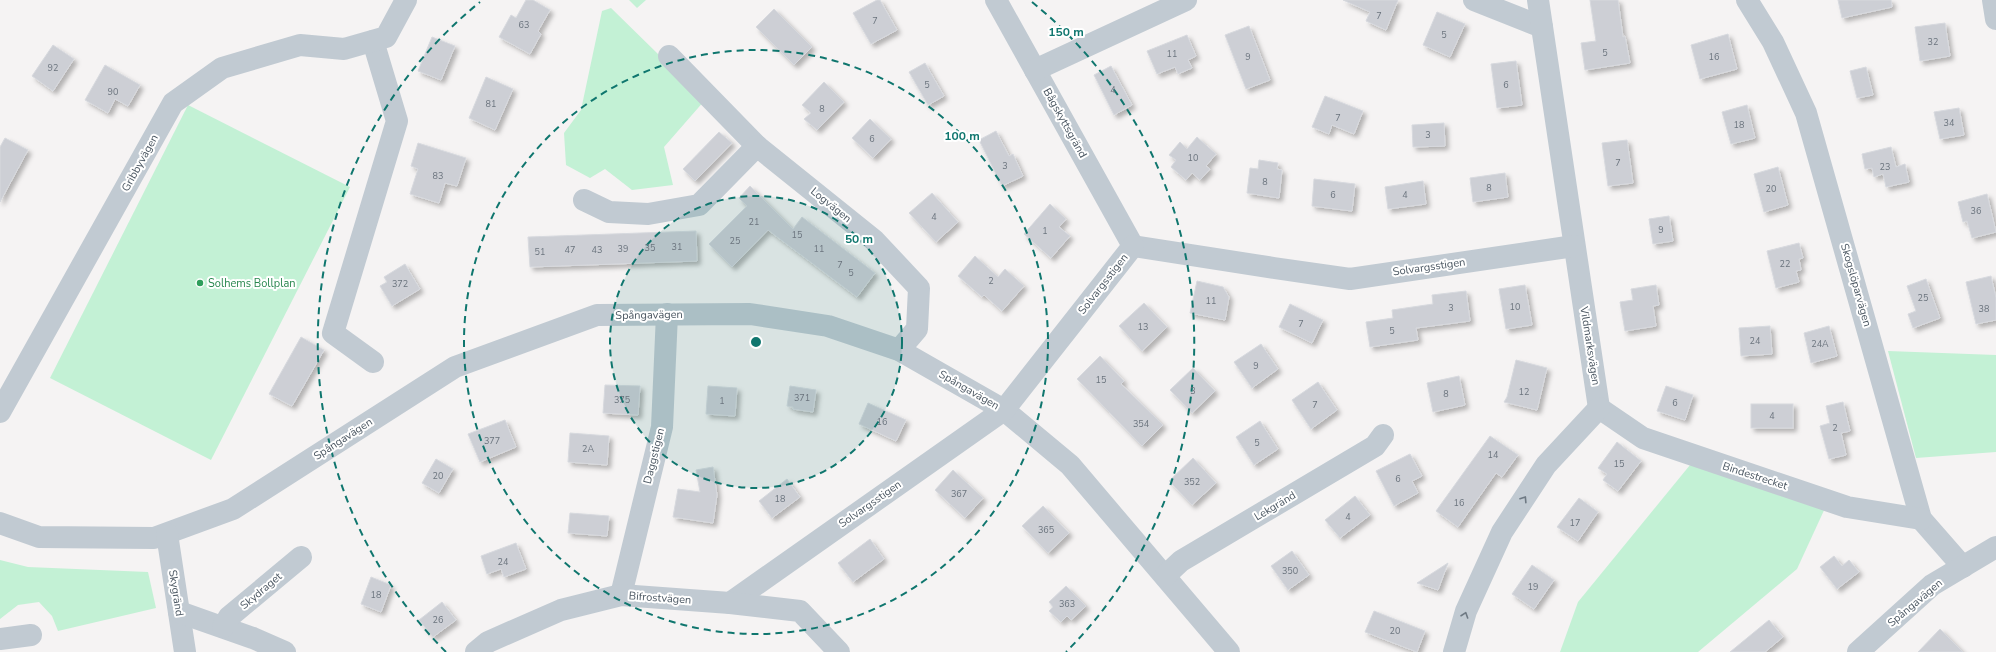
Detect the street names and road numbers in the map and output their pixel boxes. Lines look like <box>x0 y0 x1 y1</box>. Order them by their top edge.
street label: Bågskyttsgränd <box>1040 85 1090 161</box>
street label: Gribbyvägen <box>118 132 162 194</box>
street label: Logvägen <box>807 184 855 226</box>
street label: Skogslöparvägen <box>1837 242 1875 328</box>
street label: Solvargsstigen <box>1075 251 1131 317</box>
street label: Solvargsstigen <box>1392 254 1466 280</box>
street label: Vildmarksvägen <box>1576 305 1604 386</box>
street label: Spångavägen <box>615 307 683 323</box>
street label: Spångavägen <box>936 367 1002 413</box>
street label: Spångavägen <box>311 414 375 464</box>
street label: Daggstigen <box>640 426 668 486</box>
street label: Bindestrecket <box>1721 458 1790 494</box>
street label: Solvargsstigen <box>836 477 904 531</box>
street label: Lekgränd <box>1251 488 1299 524</box>
street label: Skygränd <box>165 569 187 617</box>
street label: Skydraget <box>237 569 285 613</box>
street label: Spångavägen <box>1884 576 1946 630</box>
street label: Bifrostvägen <box>628 588 692 608</box>

